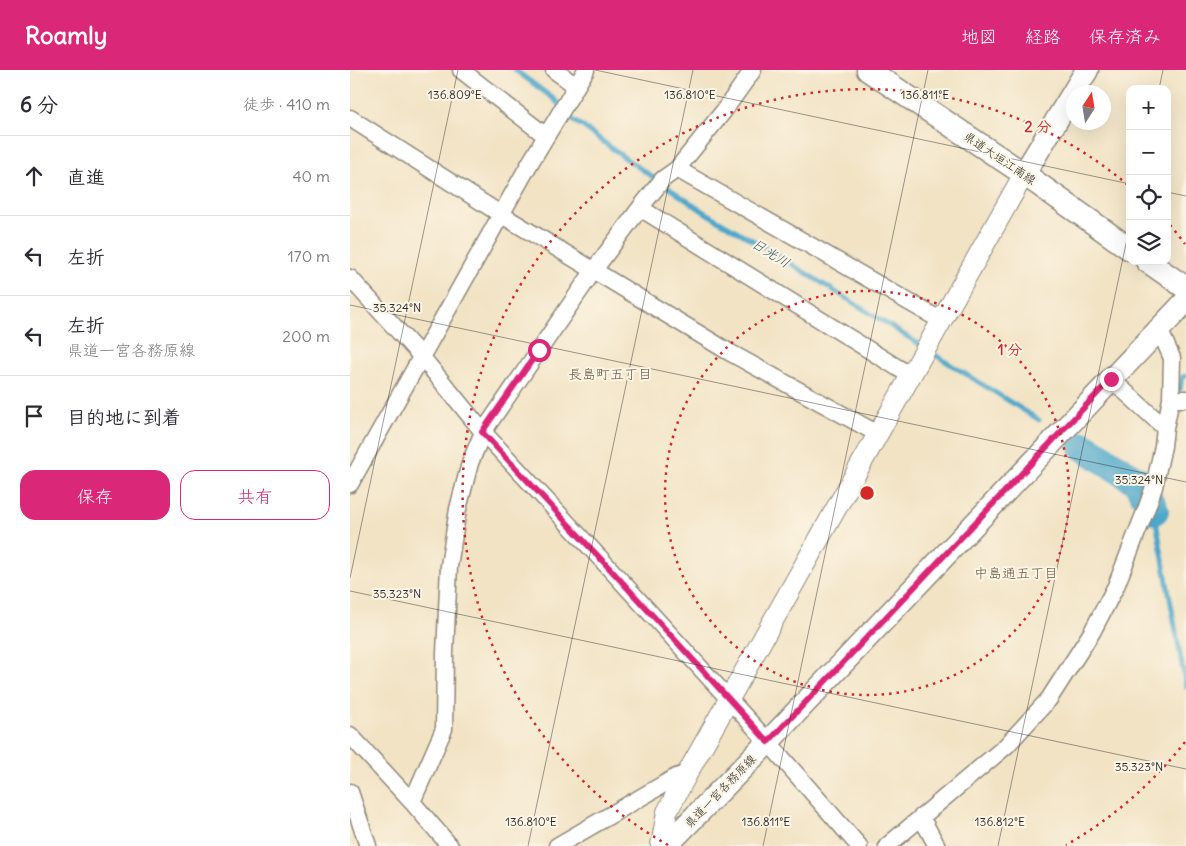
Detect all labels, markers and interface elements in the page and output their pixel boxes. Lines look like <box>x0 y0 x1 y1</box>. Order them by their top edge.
text: Roamly <box>25 20 107 50</box>
text: 地図 <box>961 25 997 48</box>
text: 経路 <box>1025 25 1061 48</box>
text: 保存済み <box>1089 25 1161 48</box>
north arrow <box>1066 85 1111 130</box>
map controls <box>1126 85 1171 265</box>
button: + <box>1126 85 1171 130</box>
text: 136.809°E <box>428 87 482 102</box>
text: 136.810°E <box>664 87 716 102</box>
text: 136.811°E <box>901 87 949 102</box>
text: 6 分 <box>20 91 58 118</box>
text: 徒歩 · 410 m <box>243 94 330 114</box>
text: 2 分 <box>1025 117 1051 136</box>
street label: 県道大垣江南線 <box>961 128 1039 188</box>
button: − <box>1126 130 1171 175</box>
icon: ahead <box>20 162 48 190</box>
text: 直進 <box>67 165 105 189</box>
text: 40 m <box>292 166 330 186</box>
button: locate <box>1126 175 1171 220</box>
button: layers <box>1126 220 1171 265</box>
water label: 日光川 <box>748 234 794 272</box>
icon: left <box>20 242 48 270</box>
text: 左折 <box>67 245 105 269</box>
text: 170 m <box>287 246 330 266</box>
text: 35.324°N <box>373 300 421 315</box>
text: 左折 <box>67 313 105 337</box>
icon: left <box>20 322 48 350</box>
text: 200 m <box>282 326 330 346</box>
route start <box>528 339 551 362</box>
text: 県道一宮各務原線 <box>67 340 195 360</box>
text: 1 分 <box>998 340 1022 359</box>
district label: 長島町五丁目 <box>568 365 652 383</box>
route end <box>1100 368 1123 391</box>
icon: arrive <box>20 402 48 430</box>
text: 目的地に到着 <box>67 405 181 429</box>
button: 保存 <box>20 470 170 520</box>
button: 共有 <box>180 470 330 520</box>
text: 35.324°N <box>1115 472 1163 487</box>
centre of rings <box>858 484 876 502</box>
district label: 中島通五丁目 <box>974 564 1058 582</box>
text: 35.323°N <box>373 586 421 601</box>
street label: 県道一宮各務原線 <box>681 751 759 831</box>
text: 35.323°N <box>1115 759 1163 774</box>
text: 136.810°E <box>505 814 557 829</box>
text: 136.811°E <box>742 814 790 829</box>
text: 136.812°E <box>975 814 1025 829</box>

